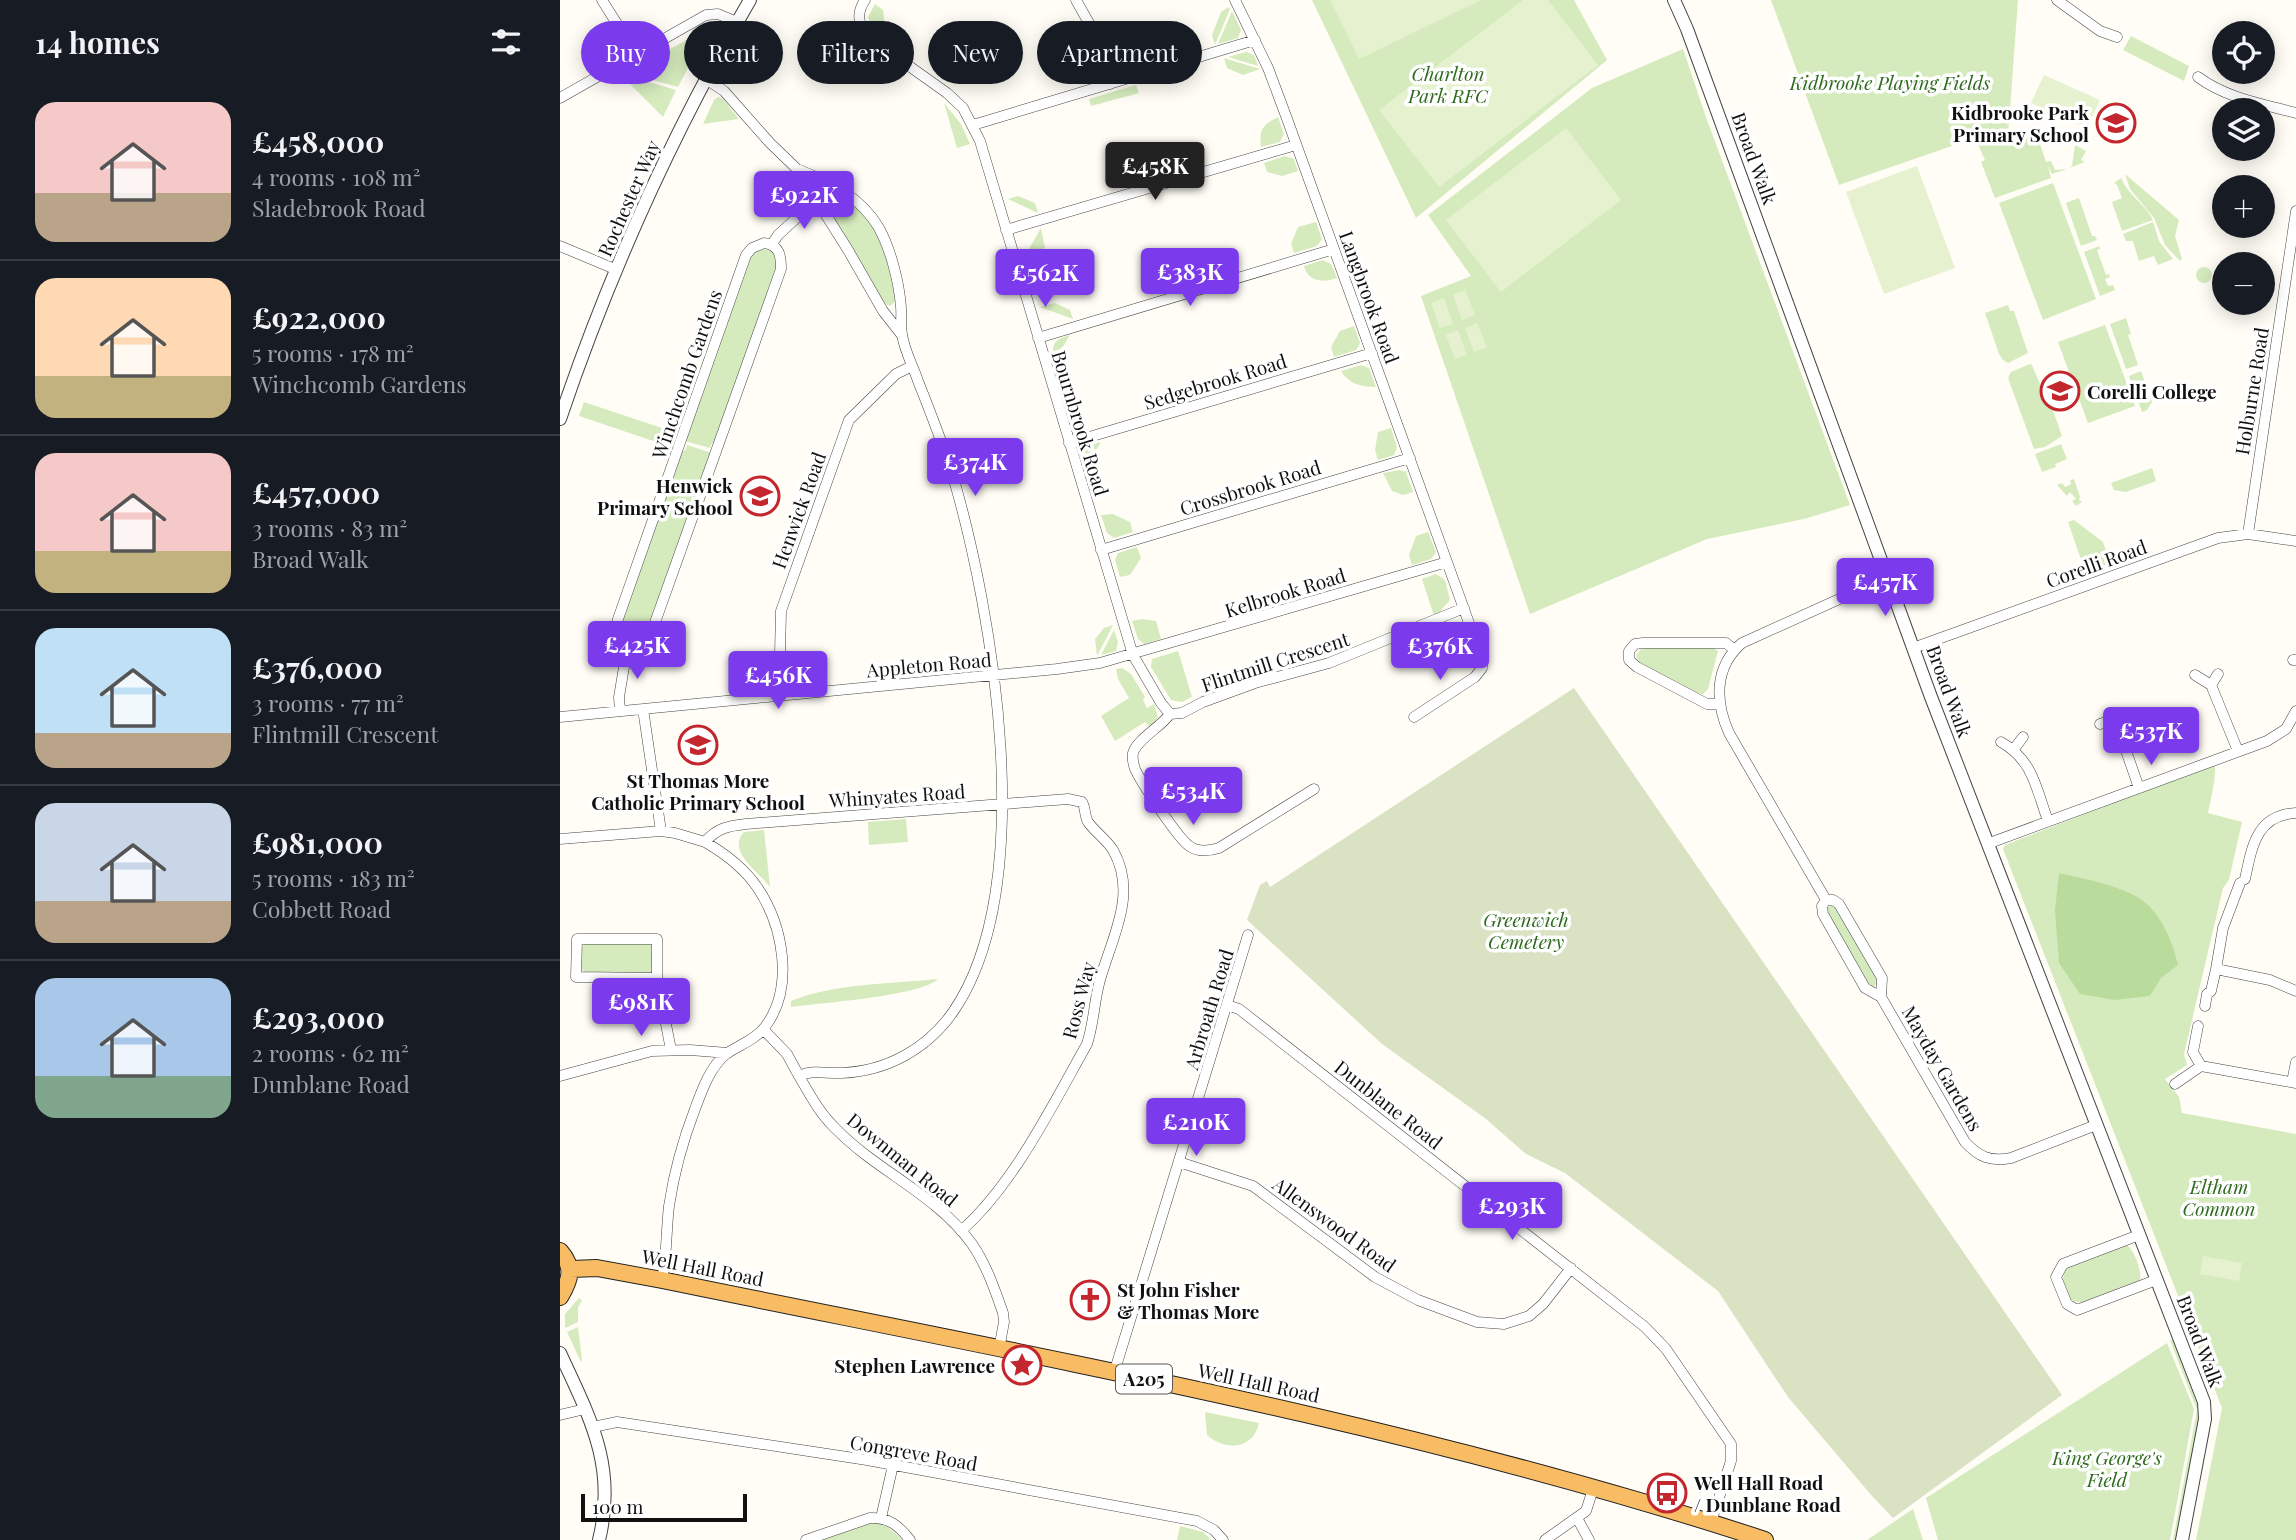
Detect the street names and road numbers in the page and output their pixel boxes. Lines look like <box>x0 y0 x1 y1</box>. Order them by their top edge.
street label: Broad Walk <box>1726 108 1784 208</box>
street label: Rochester Way <box>591 135 665 260</box>
street label: Langbrook Road <box>1334 227 1406 367</box>
street label: Winchcomb Gardens <box>645 286 727 463</box>
street label: Holburne Road <box>2228 325 2274 457</box>
street label: Bournbrook Road <box>1047 347 1115 499</box>
street label: Sedgebrook Road <box>1140 347 1290 415</box>
street label: Henwick Road <box>765 448 831 572</box>
street label: Crossbrook Road <box>1176 453 1324 521</box>
street label: Corelli Road <box>2042 533 2150 593</box>
street label: Kelbrook Road <box>1221 561 1349 623</box>
street label: Flintmill Crescent <box>1198 625 1352 697</box>
street label: Broad Walk <box>1921 641 1979 741</box>
street label: Appleton Road <box>864 646 993 682</box>
street label: Whinyates Road <box>827 777 966 813</box>
street label: Arbroath Road <box>1177 946 1239 1073</box>
street label: Ross Way <box>1055 958 1101 1042</box>
street label: Mayday Gardens <box>1897 1001 1989 1135</box>
street label: Dunblane Road <box>1330 1054 1448 1154</box>
street label: Downman Road <box>842 1106 964 1212</box>
street label: Allenswood Road <box>1267 1170 1402 1278</box>
street label: Well Hall Road <box>639 1242 766 1292</box>
street label: Broad Walk <box>2172 1291 2231 1391</box>
street label: Well Hall Road <box>1195 1356 1322 1408</box>
road number: A205 <box>1116 1364 1172 1394</box>
street label: Congreve Road <box>848 1428 980 1476</box>

